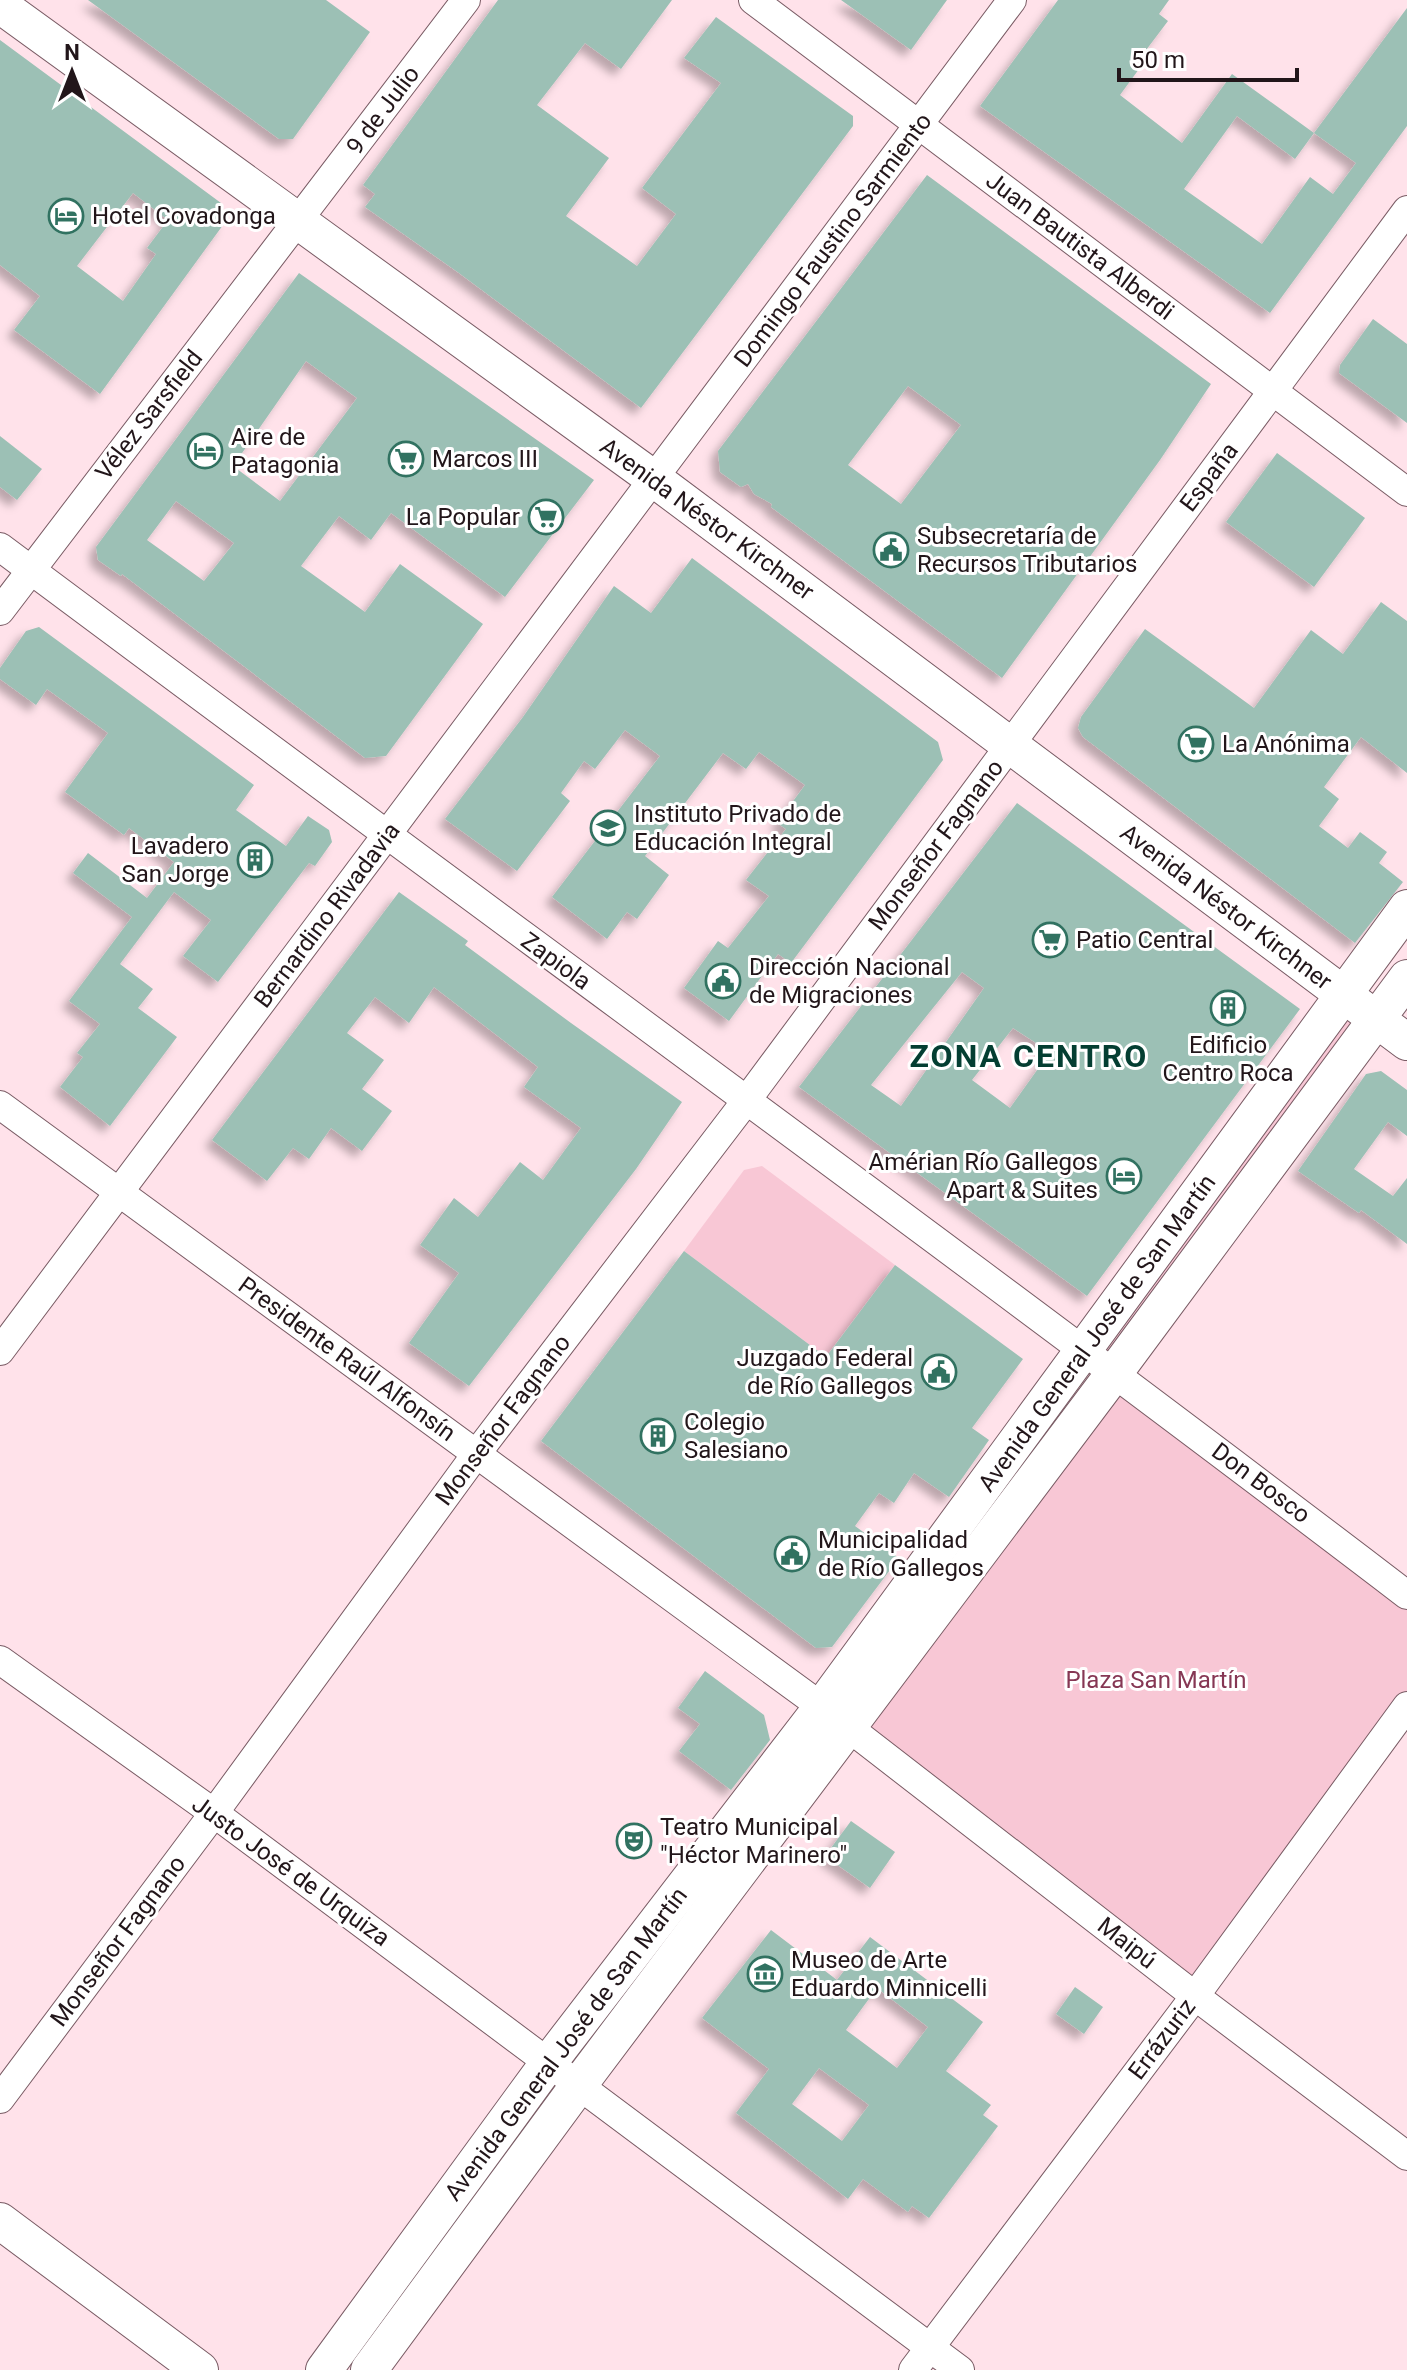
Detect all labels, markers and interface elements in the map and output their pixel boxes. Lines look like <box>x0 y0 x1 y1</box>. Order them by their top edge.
north arrow <box>32 32 112 112</box>
scale bar <box>1119 32 1297 82</box>
text: N <box>64 40 80 65</box>
text: 50 m <box>1131 46 1185 74</box>
street label: 9 de Julio <box>341 60 425 160</box>
street label: Domingo Faustino Sarmiento <box>728 108 938 372</box>
street label: Juan Bautista Alberdi <box>981 166 1179 326</box>
hotel icon: Hotel Covadonga <box>47 197 85 235</box>
place label: Hotel Covadonga <box>92 202 276 230</box>
street label: Vélez Sarsfield <box>90 344 208 486</box>
place label: Aire de Patagonia <box>231 423 339 479</box>
hotel icon: Aire de Patagonia <box>186 432 224 470</box>
street label: Avenida Néstor Kirchner <box>595 432 819 606</box>
street label: España <box>1174 437 1244 517</box>
supermarket icon: Marcos III <box>387 440 425 478</box>
place label: Marcos III <box>432 445 538 473</box>
supermarket icon: La Popular <box>527 498 565 536</box>
place label: La Popular <box>406 503 520 531</box>
place label: Subsecretaría de Recursos Tributarios <box>917 522 1137 578</box>
public building icon: Subsecretaría de Recursos Tributarios <box>872 531 910 569</box>
supermarket icon: La Anónima <box>1177 725 1215 763</box>
place label: La Anónima <box>1222 730 1350 758</box>
street label: Monseñor Fagnano <box>863 754 1009 936</box>
place label: Instituto Privado de Educación Integral <box>634 800 841 856</box>
school or university icon: Instituto Privado de Educación Integral <box>589 809 627 847</box>
street label: Bernardino Rivadavia <box>248 817 406 1013</box>
street label: Avenida Néstor Kirchner <box>1115 818 1337 996</box>
place label: Lavadero San Jorge <box>121 832 229 888</box>
building icon: Lavadero San Jorge <box>236 841 274 879</box>
supermarket icon: Patio Central <box>1031 921 1069 959</box>
street label: Zapiola <box>516 926 596 996</box>
place label: Patio Central <box>1076 926 1213 954</box>
place label: Dirección Nacional de Migraciones <box>749 953 949 1009</box>
public building icon: Dirección Nacional de Migraciones <box>704 962 742 1000</box>
building icon: Edificio Centro Roca <box>1209 989 1247 1027</box>
place label: Edificio Centro Roca <box>1162 1031 1294 1087</box>
district label: ZONA CENTRO <box>910 1037 1148 1075</box>
place label: Amérian Río Gallegos Apart & Suites <box>869 1148 1098 1204</box>
hotel icon: Amérian Río Gallegos Apart & Suites <box>1105 1157 1143 1195</box>
street label: Avenida General José de San Martín <box>973 1169 1221 1497</box>
street label: Presidente Raúl Alfonsín <box>233 1271 461 1447</box>
street label: Monseñor Fagnano <box>430 1329 576 1511</box>
place label: Juzgado Federal de Río Gallegos <box>737 1344 913 1400</box>
public building icon: Juzgado Federal de Río Gallegos <box>920 1353 958 1391</box>
place label: Colegio Salesiano <box>684 1408 788 1464</box>
building icon: Colegio Salesiano <box>639 1417 677 1455</box>
street label: Don Bosco <box>1206 1437 1316 1529</box>
place label: Municipalidad de Río Gallegos <box>818 1526 984 1582</box>
public building icon: Municipalidad de Río Gallegos <box>773 1535 811 1573</box>
park label: Plaza San Martín <box>1065 1666 1247 1694</box>
street label: Justo José de Urquiza <box>187 1790 395 1952</box>
place label: Teatro Municipal "Héctor Marinero" <box>660 1813 847 1869</box>
theatre icon: Teatro Municipal "Héctor Marinero" <box>615 1822 653 1860</box>
street label: Monseñor Fagnano <box>45 1850 191 2032</box>
street label: Avenida General José de San Martín <box>439 1882 693 2206</box>
street label: Maipú <box>1092 1911 1162 1975</box>
place label: Museo de Arte Eduardo Minnicelli <box>791 1946 987 2002</box>
museum icon: Museo de Arte Eduardo Minnicelli <box>746 1955 784 1993</box>
street label: Errázuriz <box>1123 1993 1201 2085</box>

